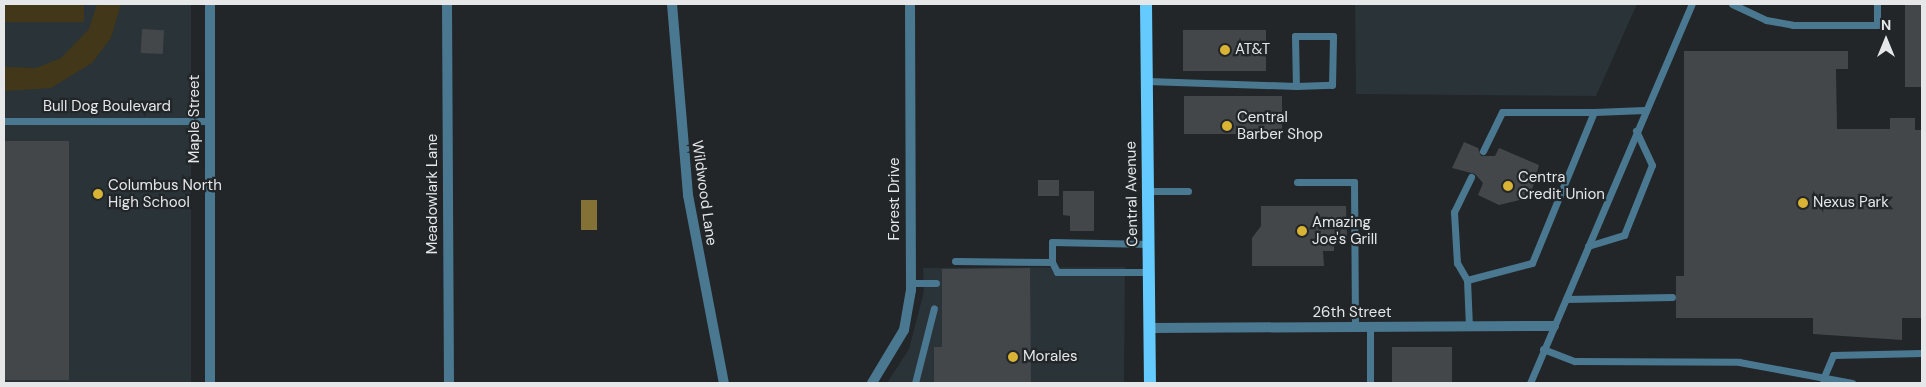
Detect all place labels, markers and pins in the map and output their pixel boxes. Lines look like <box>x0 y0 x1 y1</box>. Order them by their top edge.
place label: AT&T <box>1235 41 1270 59</box>
marker: AT&T <box>1219 44 1231 56</box>
place label: Central Barber Shop <box>1237 108 1323 143</box>
marker: Central Barber Shop <box>1221 120 1233 132</box>
place label: Centra Credit Union <box>1518 168 1605 203</box>
place label: Columbus North High School <box>108 176 222 211</box>
marker: Centra Credit Union <box>1502 180 1514 192</box>
marker: Columbus North High School <box>92 188 104 200</box>
place label: Nexus Park <box>1813 194 1889 212</box>
marker: Nexus Park <box>1797 197 1809 209</box>
place label: Amazing Joe's Grill <box>1312 213 1377 248</box>
marker: Amazing Joe's Grill <box>1296 225 1308 237</box>
place label: Morales <box>1023 348 1078 366</box>
marker: Morales <box>1007 351 1019 363</box>

